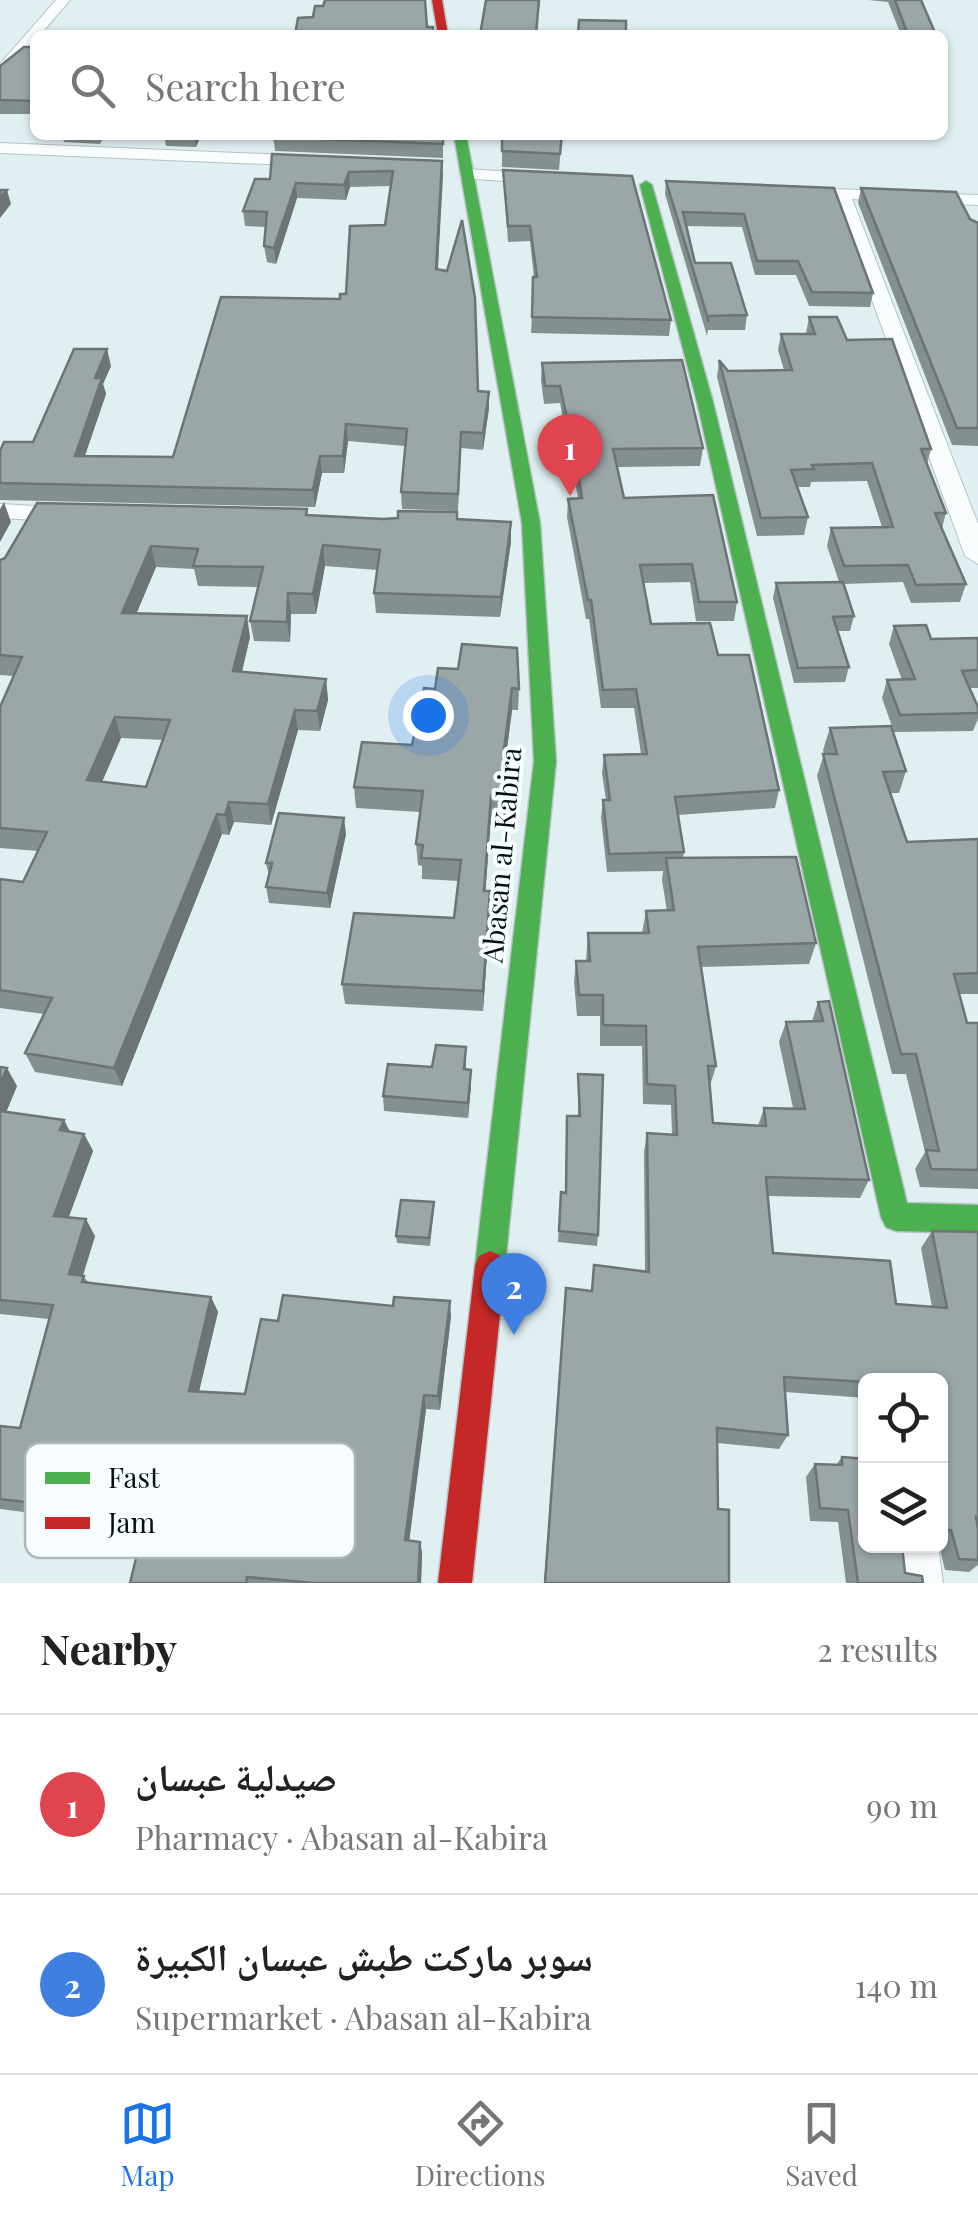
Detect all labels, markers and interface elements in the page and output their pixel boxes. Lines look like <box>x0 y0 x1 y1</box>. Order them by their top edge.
search box <box>30 30 948 140</box>
icon: search <box>65 58 120 113</box>
text: Search here <box>145 60 346 111</box>
pin: 1 <box>538 414 602 496</box>
your location <box>403 690 454 741</box>
street label: Abasan al-Kabira <box>473 746 528 965</box>
pin: 2 <box>482 1252 546 1335</box>
map controls <box>858 1373 948 1553</box>
button: locate <box>858 1373 948 1463</box>
legend <box>25 1443 355 1558</box>
text: Fast <box>108 1458 161 1495</box>
button: layers <box>858 1463 948 1553</box>
text: Jam <box>107 1503 155 1540</box>
text: Nearby <box>40 1620 177 1676</box>
text: 2 results <box>817 1627 938 1670</box>
text: صيدلية عبسان <box>135 1750 337 1801</box>
text: 1 <box>66 1783 79 1826</box>
text: 90 m <box>866 1783 938 1826</box>
text: Pharmacy · Abasan al-Kabira <box>135 1815 548 1858</box>
text: سوبر ماركت طبش عبسان الكبيرة <box>135 1930 593 1981</box>
text: 2 <box>64 1963 81 2006</box>
text: 140 m <box>855 1963 938 2006</box>
text: Supermarket · Abasan al-Kabira <box>135 1995 592 2038</box>
tab: Map <box>120 2096 175 2193</box>
tab: Directions <box>415 2096 546 2193</box>
tab: Saved <box>785 2096 858 2193</box>

